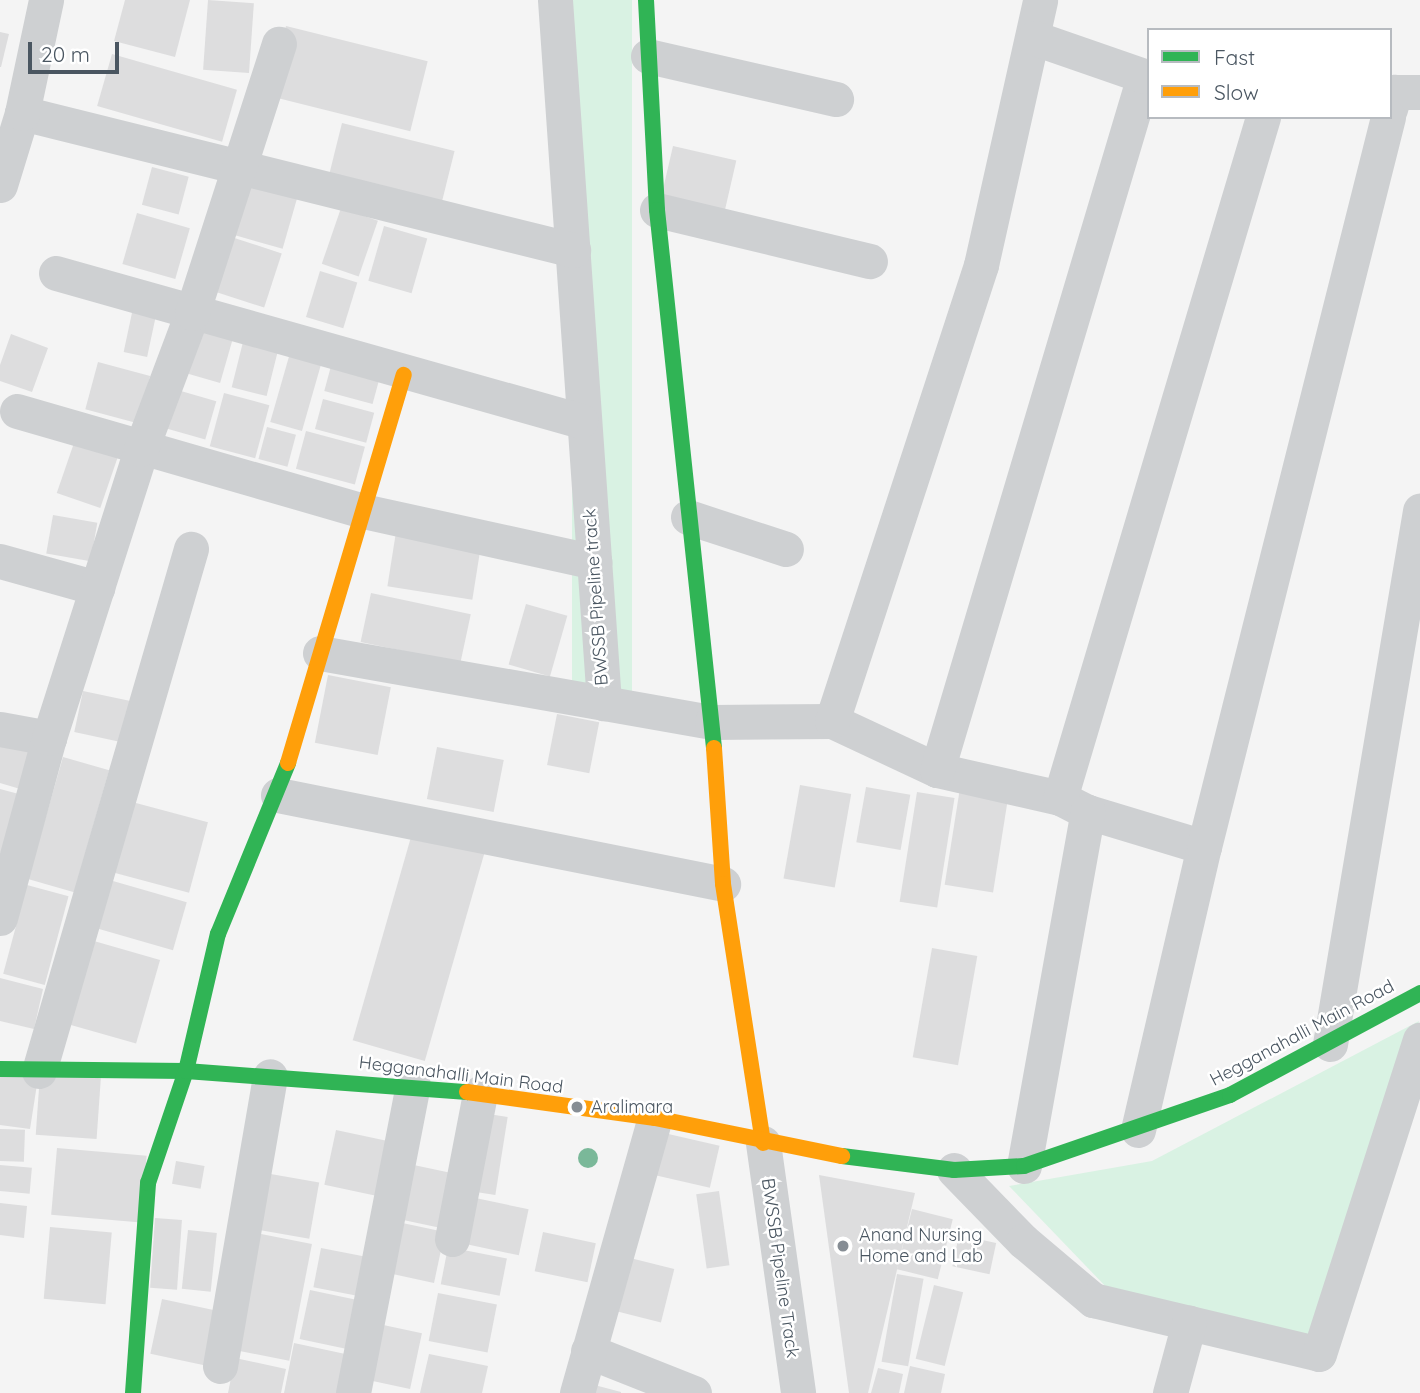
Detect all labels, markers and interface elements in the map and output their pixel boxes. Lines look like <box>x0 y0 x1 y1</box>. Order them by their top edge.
scale bar <box>32 28 122 72</box>
legend <box>1147 28 1392 119</box>
text: 20 m <box>41 41 90 67</box>
text: Fast <box>1214 44 1255 70</box>
text: Slow <box>1214 79 1259 105</box>
street label: BWSSB Pipeline track <box>579 508 613 686</box>
street label: Hegganahalli Main Road <box>1206 975 1398 1091</box>
street label: Hegganahalli Main Road <box>358 1052 564 1098</box>
place label: Aralimara <box>591 1096 673 1118</box>
marker: Aralimara <box>569 1099 585 1115</box>
street label: BWSSB Pipeline Track <box>757 1177 803 1359</box>
place label: Anand Nursing Home and Lab <box>859 1225 983 1268</box>
marker: Anand Nursing Home and Lab <box>833 1236 853 1256</box>

